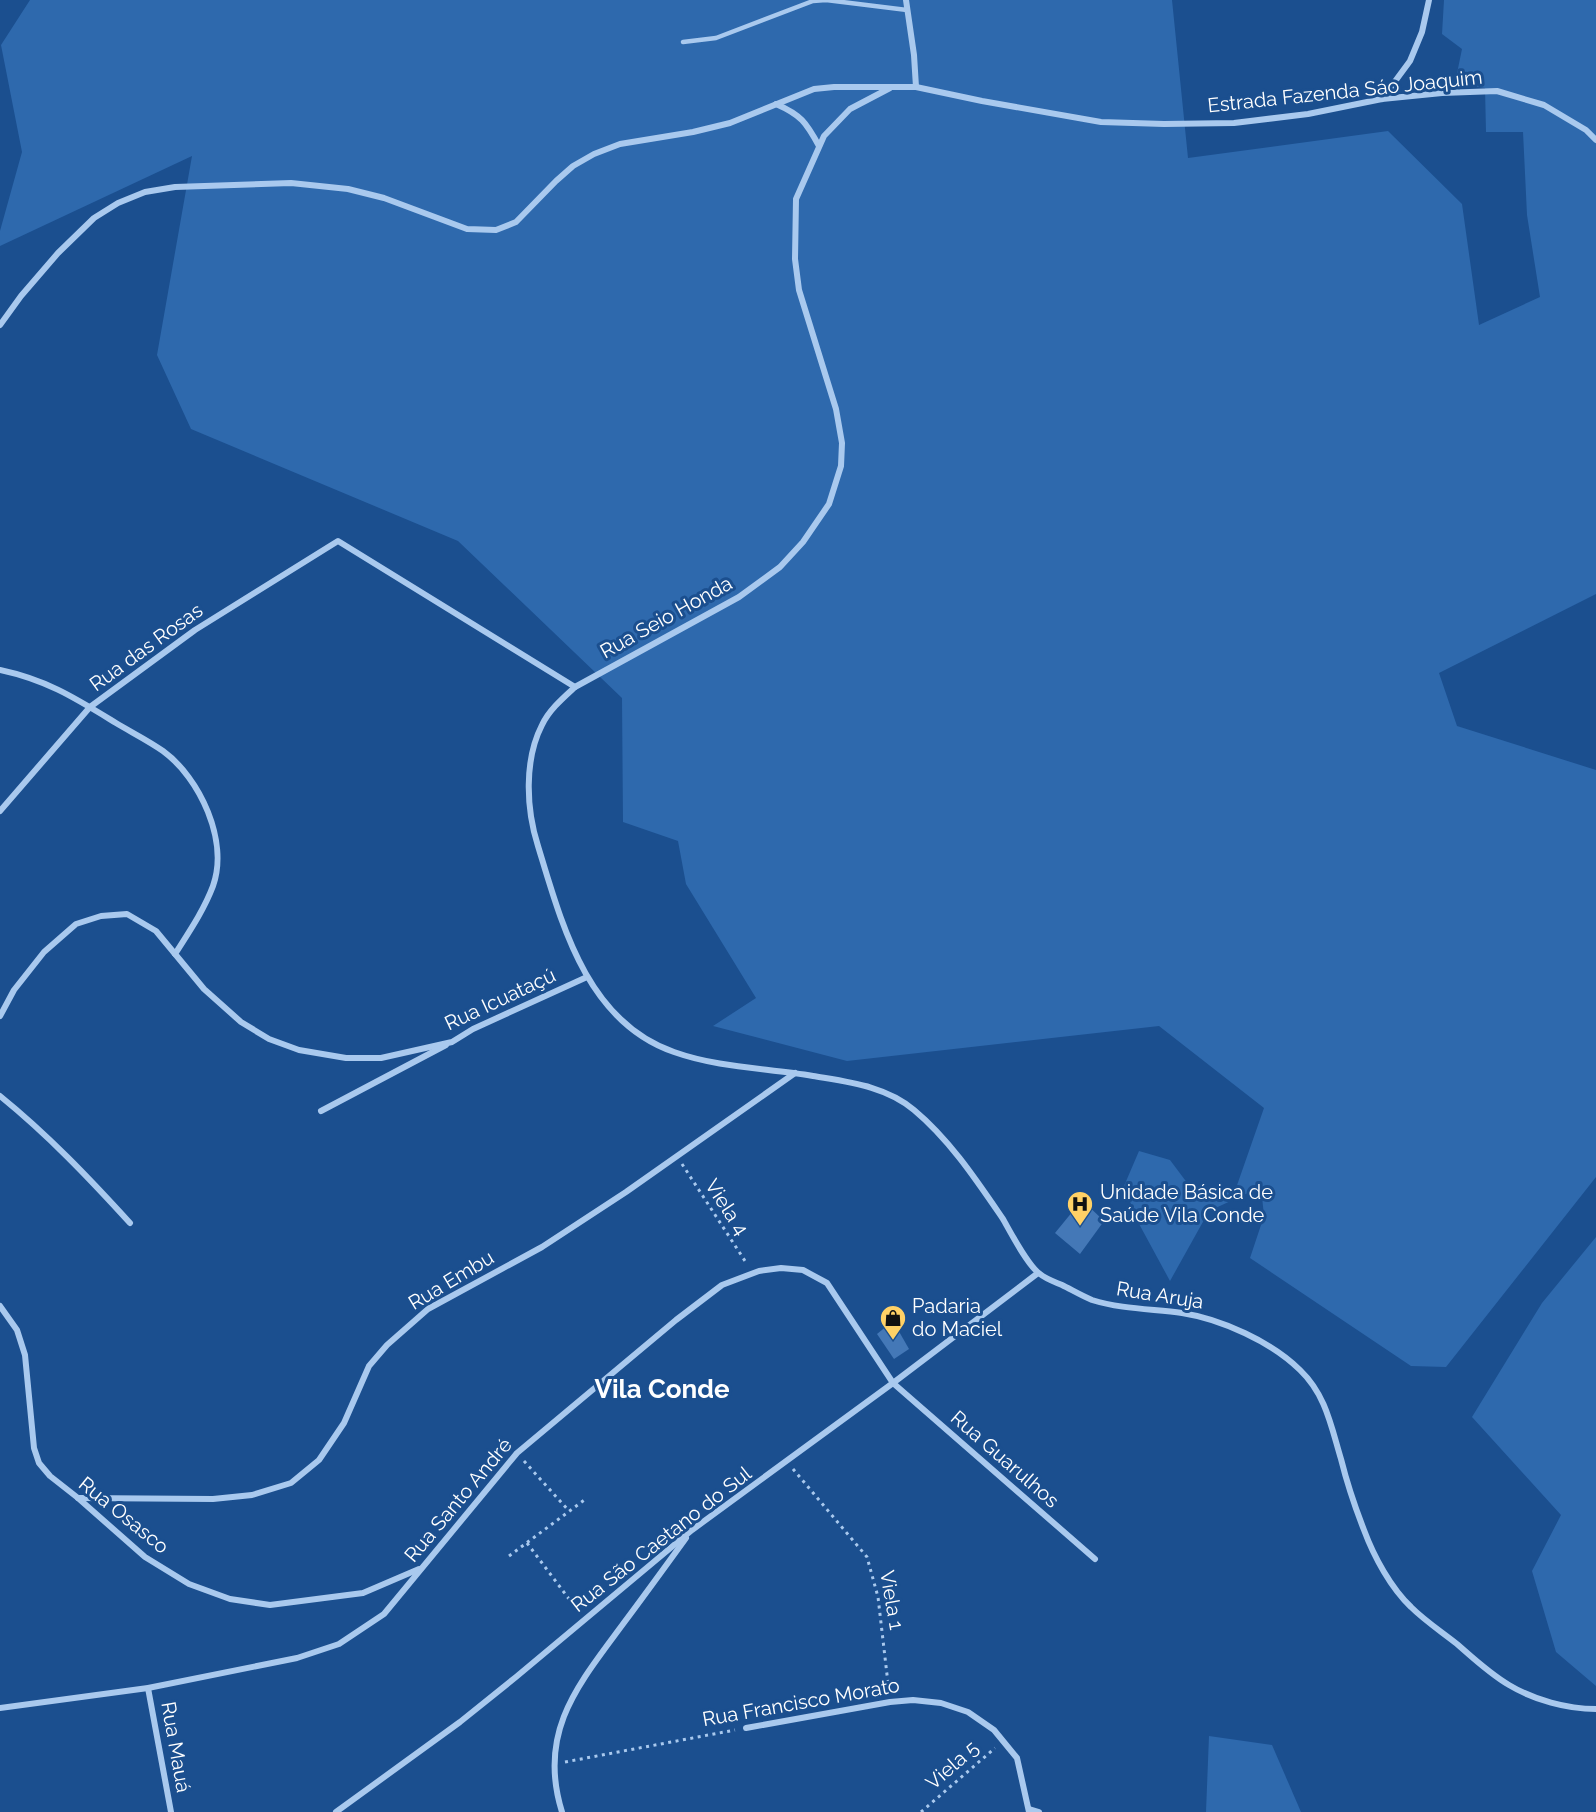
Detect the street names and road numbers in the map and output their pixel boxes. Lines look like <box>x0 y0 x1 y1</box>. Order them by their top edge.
street label: Estrada Fazenda Sáo Joaquim <box>1206 65 1484 117</box>
street label: Rua Seio Honda <box>596 571 736 663</box>
street label: Rua das Rosas <box>85 598 207 696</box>
street label: Rua Icuataçú <box>441 963 559 1035</box>
street label: Viela 4 <box>700 1174 754 1240</box>
street label: Rua Embu <box>404 1245 498 1315</box>
street label: Rua Aruja <box>1115 1276 1205 1314</box>
street label: Rua Guarulhos <box>946 1406 1064 1512</box>
street label: Rua Santo André <box>399 1433 517 1567</box>
street label: Rua São Caetano do Sul <box>566 1461 756 1617</box>
street label: Rua Osasco <box>74 1471 174 1559</box>
street label: Viela 1 <box>875 1569 909 1632</box>
street label: Rua Francisco Morato <box>701 1673 902 1731</box>
street label: Rua Mauá <box>156 1700 196 1794</box>
street label: Viela 5 <box>921 1736 983 1794</box>

